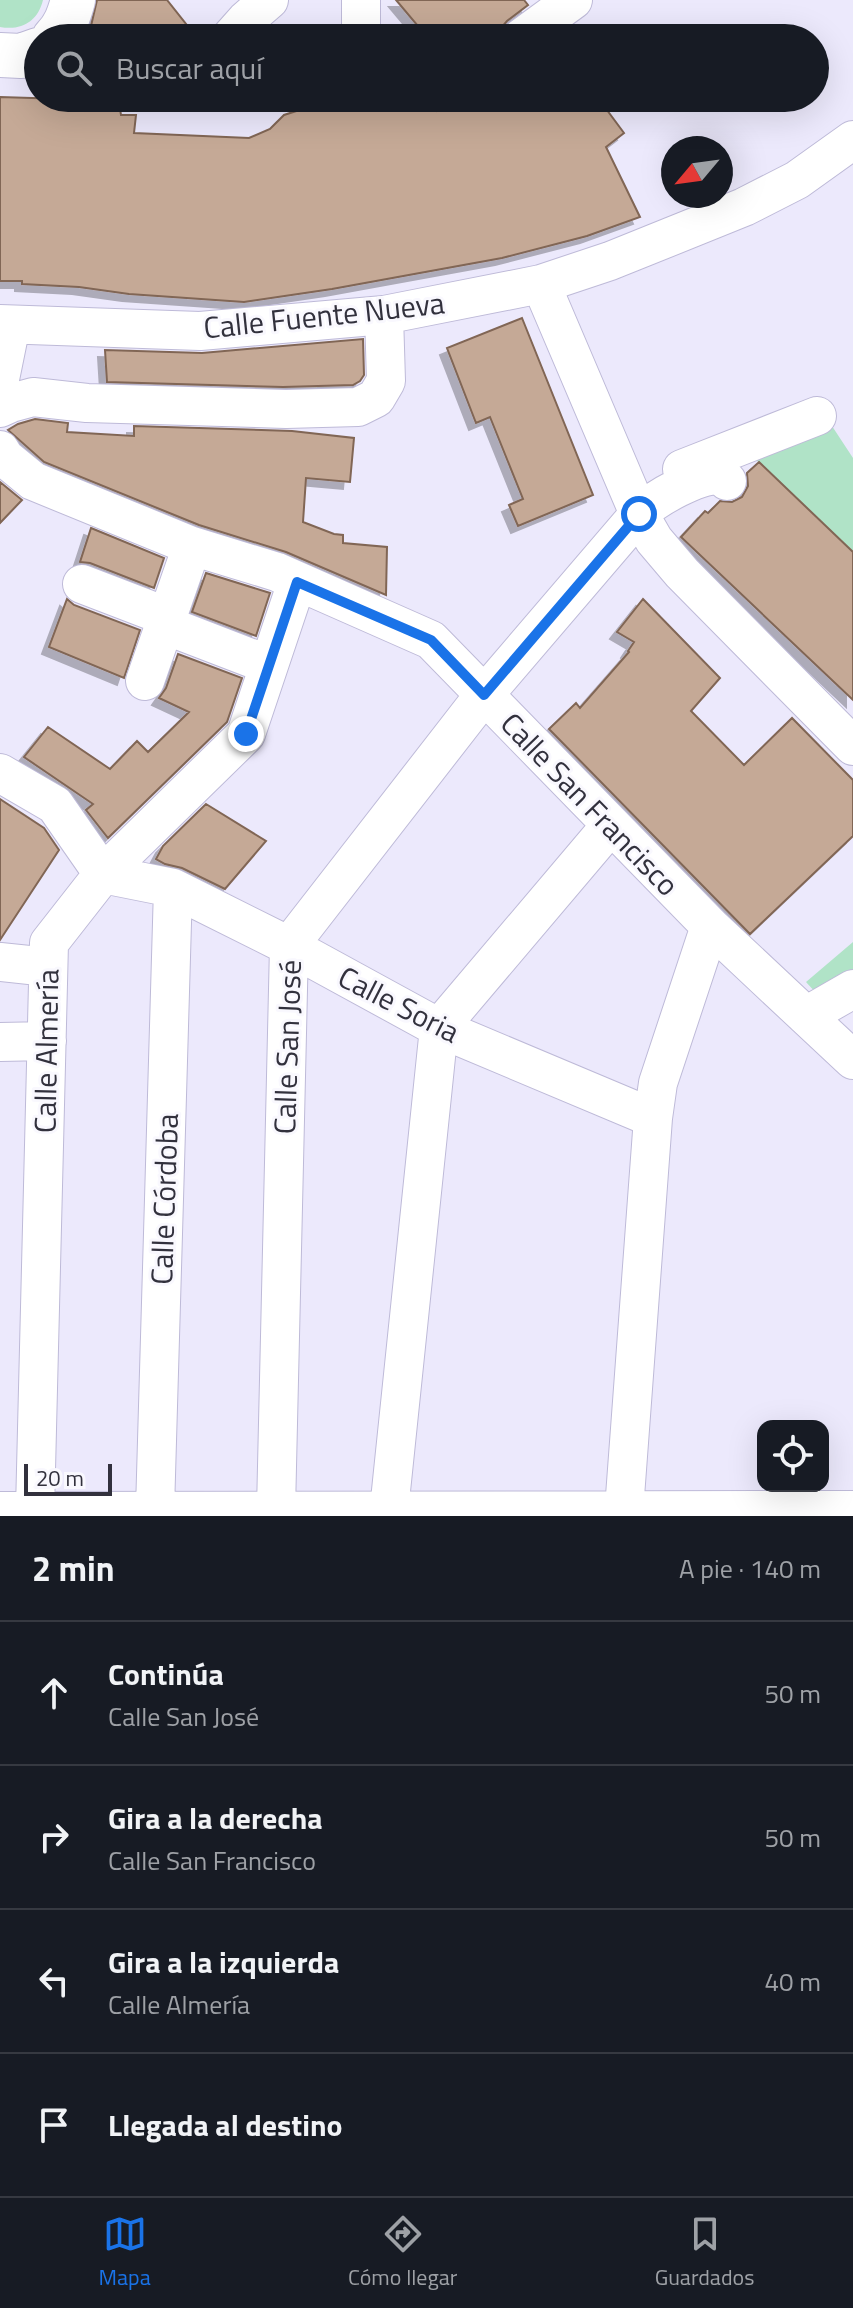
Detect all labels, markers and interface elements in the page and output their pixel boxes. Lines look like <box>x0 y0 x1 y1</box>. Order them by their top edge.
search box <box>24 24 829 112</box>
text: Buscar aquí <box>116 45 263 91</box>
icon: search <box>52 46 96 90</box>
north arrow <box>661 136 733 208</box>
street label: Calle Fuente Nueva <box>201 279 447 351</box>
route start <box>621 496 657 532</box>
street label: Calle San Francisco <box>490 702 690 906</box>
route end <box>228 716 264 752</box>
street label: Calle Soria <box>330 954 468 1054</box>
street label: Calle San José <box>261 959 313 1135</box>
street label: Calle Almería <box>22 969 70 1133</box>
street label: Calle Córdoba <box>138 1113 190 1285</box>
map controls <box>757 1420 829 1492</box>
button: locate <box>757 1420 829 1492</box>
scale bar <box>24 1460 112 1496</box>
text: 20 m <box>36 1461 84 1495</box>
text: 2 min <box>32 1542 115 1594</box>
text: A pie · 140 m <box>679 1549 821 1588</box>
text: Continúa <box>108 1651 224 1697</box>
icon: ahead <box>32 1671 76 1715</box>
text: 50 m <box>764 1674 821 1713</box>
text: Calle San José <box>108 1697 259 1736</box>
text: Gira a la derecha <box>108 1795 323 1841</box>
icon: right <box>32 1815 76 1859</box>
text: 50 m <box>764 1818 821 1857</box>
text: Calle San Francisco <box>108 1841 316 1880</box>
text: Gira a la izquierda <box>108 1939 339 1985</box>
icon: left <box>32 1959 76 2003</box>
text: 40 m <box>764 1962 821 2001</box>
text: Calle Almería <box>108 1985 250 2024</box>
text: Llegada al destino <box>108 2102 342 2148</box>
icon: arrive <box>32 2103 76 2147</box>
tab: Mapa <box>99 2212 151 2294</box>
tab: Cómo llegar <box>348 2212 457 2294</box>
tab: Guardados <box>655 2212 754 2294</box>

